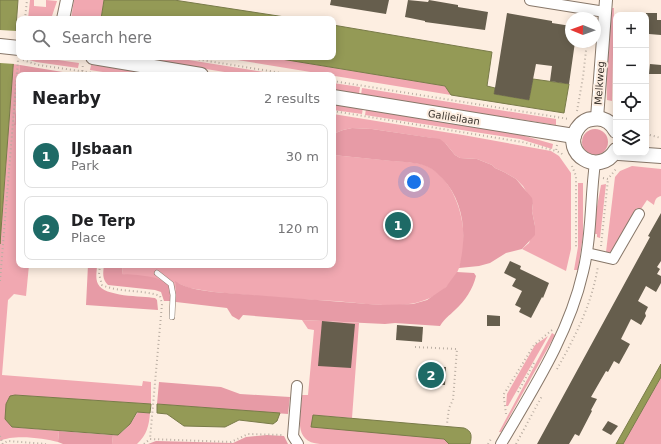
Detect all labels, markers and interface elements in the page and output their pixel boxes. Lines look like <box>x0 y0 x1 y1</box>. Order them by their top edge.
north arrow <box>565 12 601 48</box>
map controls <box>613 12 649 156</box>
button: + <box>613 12 649 48</box>
search box <box>16 16 336 60</box>
icon: search <box>30 27 52 49</box>
text: Search here <box>62 29 152 47</box>
button: − <box>613 48 649 84</box>
street label: Melkweg <box>592 61 607 105</box>
button: locate <box>613 84 649 120</box>
text: Nearby <box>32 88 101 108</box>
text: 2 results <box>264 91 320 106</box>
street label: Galileilaan <box>427 108 481 127</box>
button: layers <box>613 120 649 156</box>
text: IJsbaan <box>71 140 133 158</box>
text: 1 <box>41 149 51 164</box>
text: 30 m <box>286 149 319 164</box>
text: Park <box>71 158 99 173</box>
your location <box>404 172 424 192</box>
pin: 1 <box>385 210 411 240</box>
text: De Terp <box>71 212 135 230</box>
text: 2 <box>41 221 51 236</box>
text: 120 m <box>277 221 319 236</box>
text: Place <box>71 230 106 245</box>
pin: 2 <box>418 360 444 390</box>

